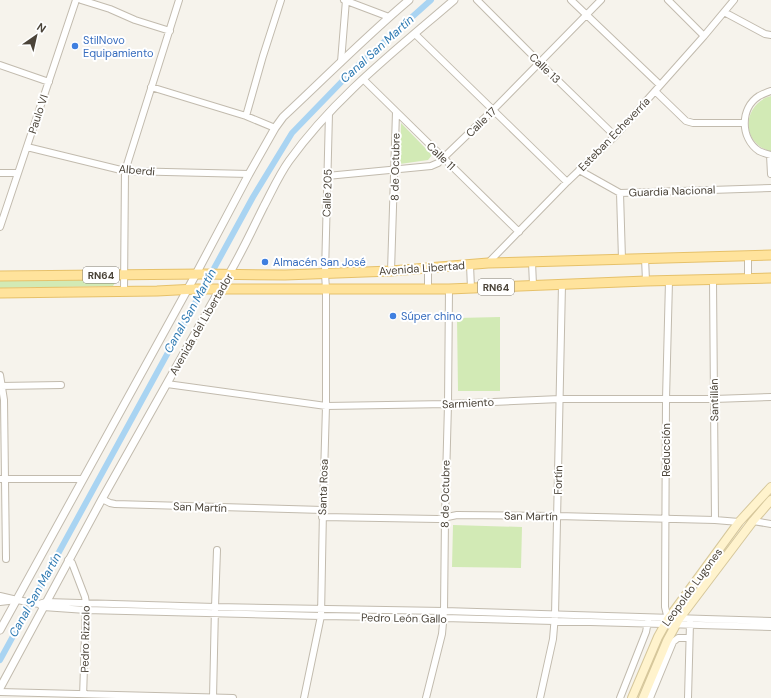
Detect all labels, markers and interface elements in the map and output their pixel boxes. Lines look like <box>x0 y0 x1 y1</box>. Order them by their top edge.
water label: Canal San Martín <box>337 11 417 86</box>
north arrow <box>16 16 56 56</box>
text: N <box>34 20 49 36</box>
place label: StilNovo Equipamiento <box>83 33 154 60</box>
marker: StilNovo Equipamiento <box>70 41 80 51</box>
street label: Calle 13 <box>527 50 563 86</box>
street label: Paulo VI <box>25 93 51 135</box>
street label: Esteban Echeverría <box>575 94 653 174</box>
street label: Calle 17 <box>463 104 499 140</box>
street label: 8 de Octubre <box>387 133 403 201</box>
street label: Calle 11 <box>424 139 458 173</box>
street label: Alberdi <box>118 161 156 179</box>
street label: Calle 205 <box>319 168 335 217</box>
street label: Guardia Nacional <box>628 182 716 200</box>
place label: Almacén San José <box>273 255 366 269</box>
marker: Almacén San José <box>260 257 270 267</box>
street label: Avenida Libertad <box>379 258 466 278</box>
water label: Canal San Martín <box>160 266 220 356</box>
road number: RN64 <box>83 267 119 283</box>
street label: Avenida del Libertador <box>166 271 236 377</box>
road number: RN64 <box>478 279 514 295</box>
place label: Súper chino <box>401 309 462 323</box>
marker: Súper chino <box>388 311 398 321</box>
street label: Santillán <box>707 378 721 422</box>
street label: Sarmiento <box>442 395 494 411</box>
street label: Reducción <box>659 423 673 477</box>
street label: Santa Rosa <box>315 459 331 515</box>
street label: 8 de Octubre <box>437 460 453 528</box>
street label: Fortín <box>551 465 565 495</box>
street label: San Martín <box>173 499 227 515</box>
street label: San Martín <box>504 509 558 523</box>
street label: Leopoldo Lugones <box>659 545 725 629</box>
water label: Canal San Martín <box>5 550 65 640</box>
street label: Pedro Rizzolo <box>77 605 93 673</box>
street label: Pedro León Gallo <box>361 610 447 626</box>

